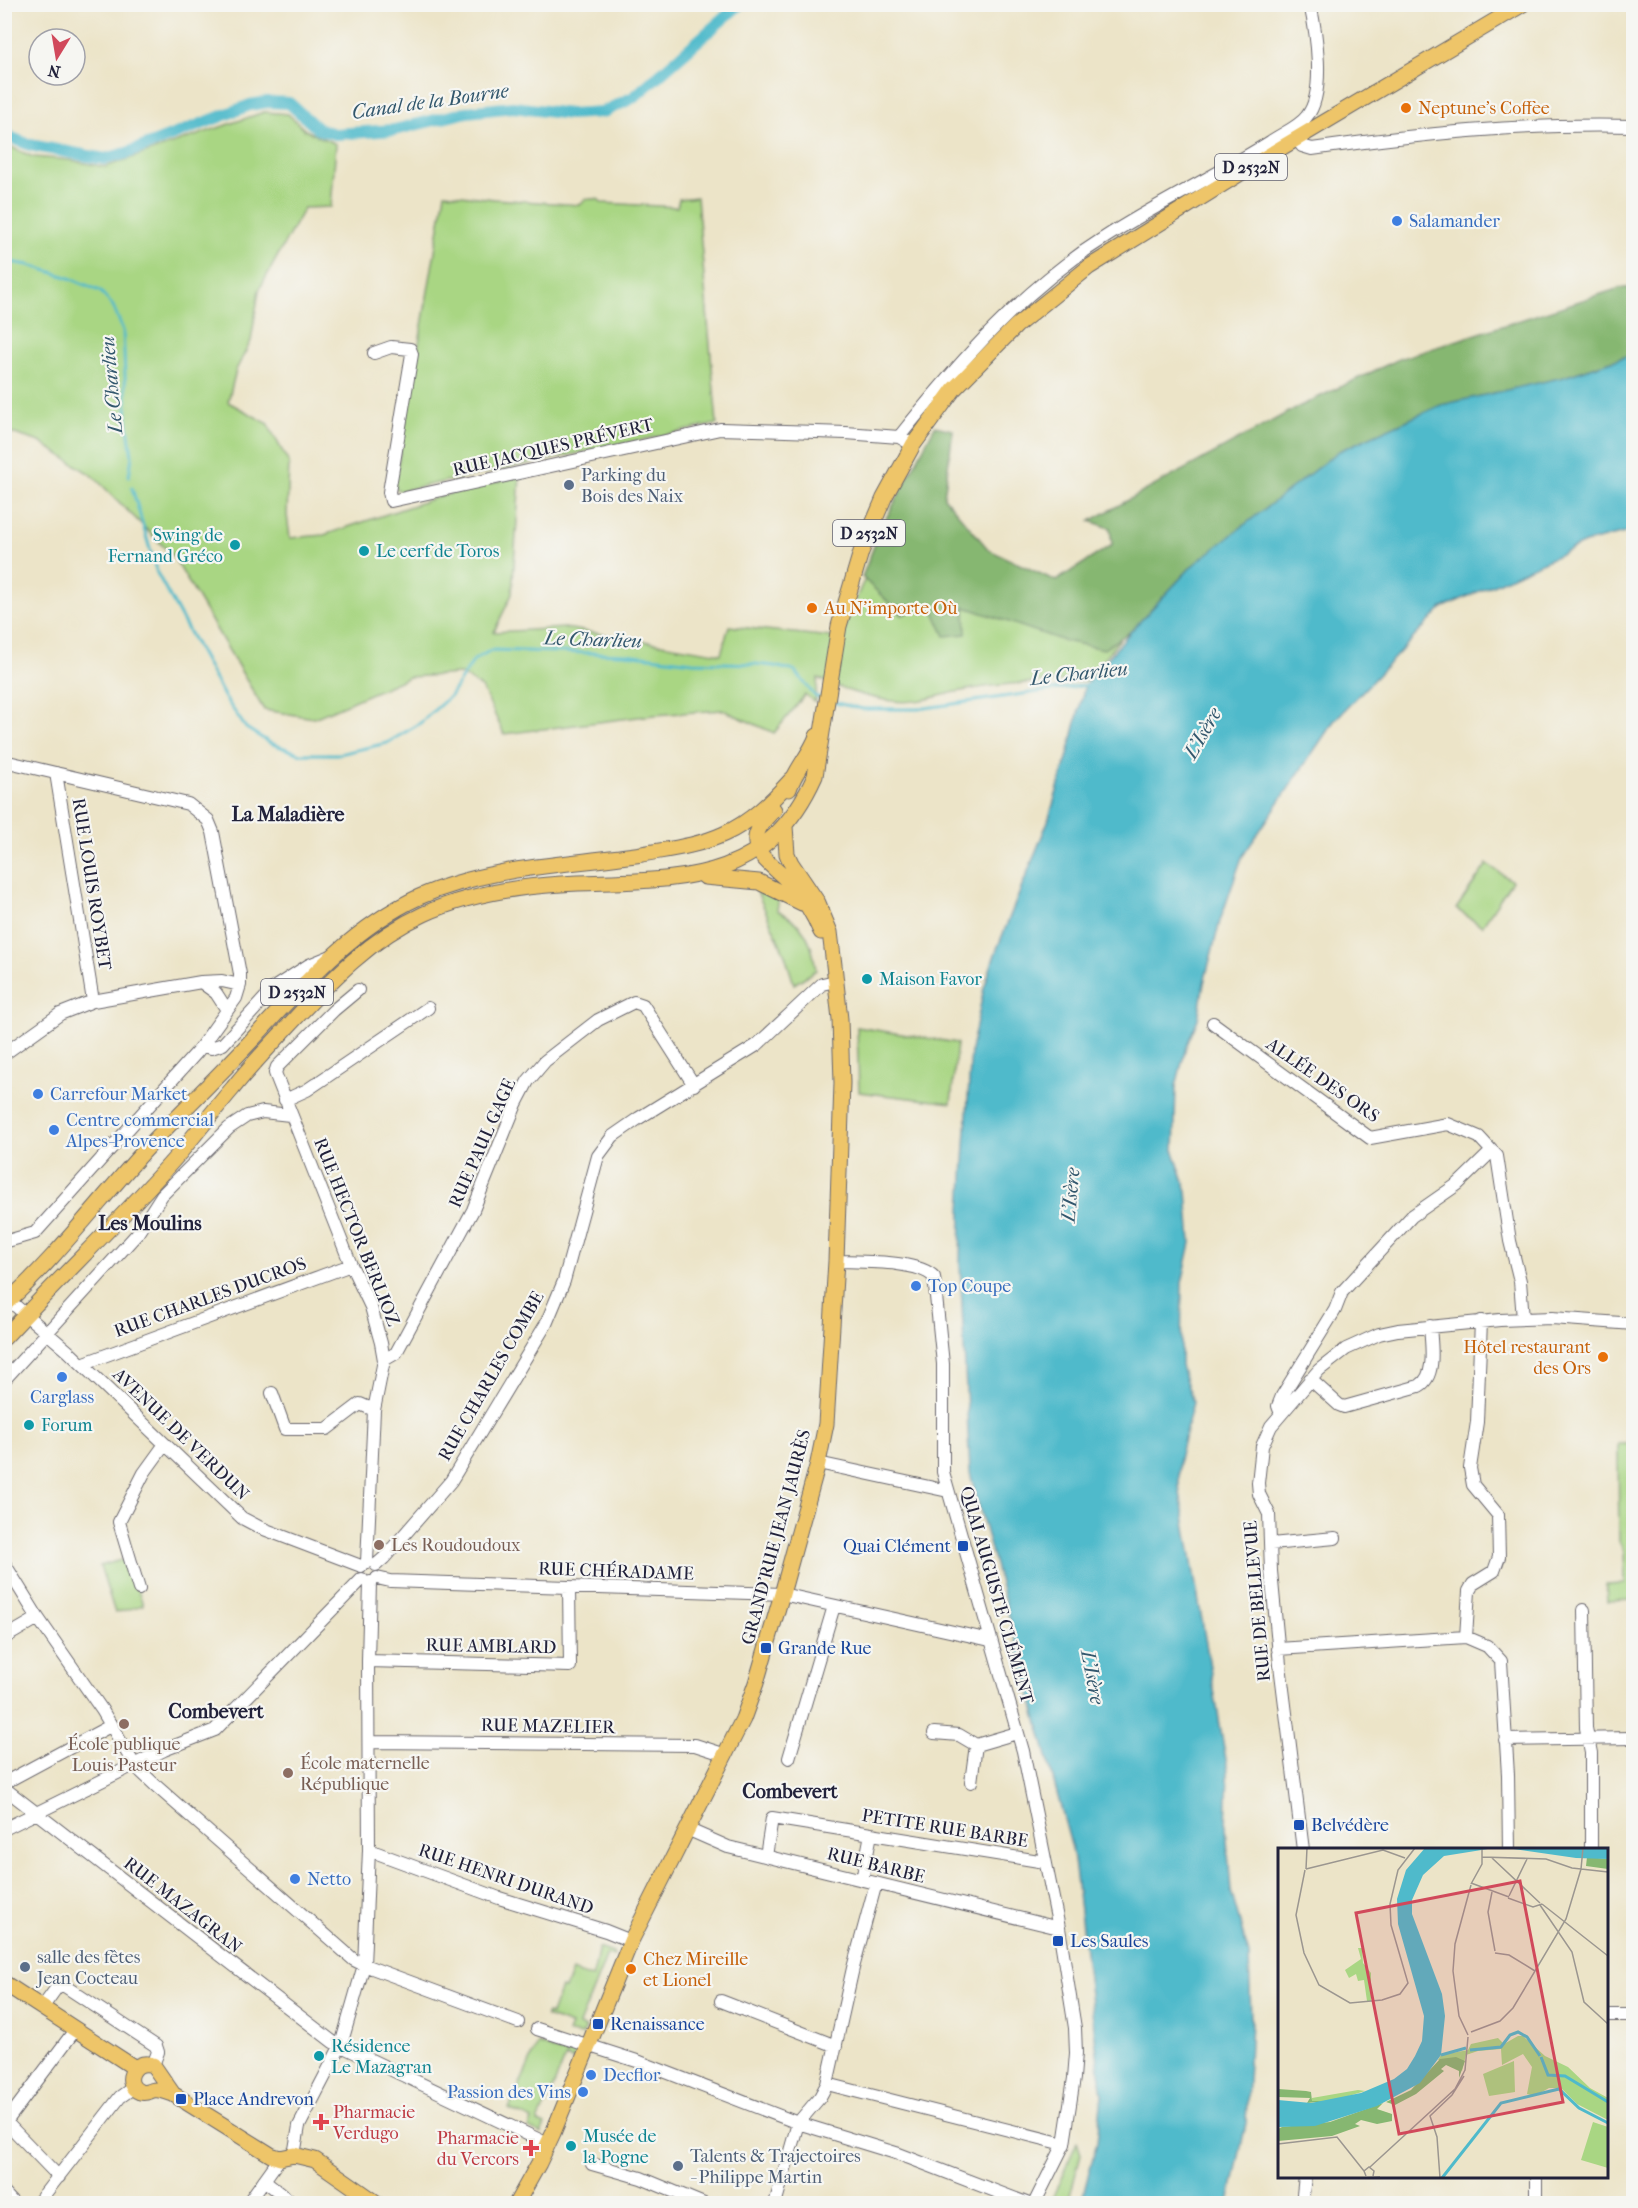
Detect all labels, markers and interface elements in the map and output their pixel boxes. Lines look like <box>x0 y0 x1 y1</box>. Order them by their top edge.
north arrow <box>27 27 87 87</box>
text: N <box>46 61 62 82</box>
water label: Canal de la Bourne <box>350 79 511 124</box>
place label: Neptune's Coffee <box>1418 98 1550 119</box>
marker: Neptune's Coffee <box>1399 101 1413 115</box>
road number: D 2532N <box>1215 154 1287 180</box>
place label: Salamander <box>1409 211 1500 232</box>
marker: Salamander <box>1390 214 1404 228</box>
water label: Le Charlieu <box>96 335 127 437</box>
street label: RUE JACQUES PRÉVERT <box>451 413 656 481</box>
place label: Parking du Bois des Naix <box>581 465 684 507</box>
marker: Parking du Bois des Naix <box>562 478 576 492</box>
road number: D 2532N <box>833 520 905 546</box>
place label: Swing de Fernand Gréco <box>108 525 223 567</box>
marker: Swing de Fernand Gréco <box>228 538 242 552</box>
place label: Le cerf de Toros <box>376 541 500 562</box>
marker: Le cerf de Toros <box>357 544 371 558</box>
place label: Au N'importe Où <box>823 598 957 619</box>
marker: Au N'importe Où <box>805 601 819 615</box>
water label: Le Charlieu <box>542 626 642 653</box>
water label: Le Charlieu <box>1027 657 1129 690</box>
water label: L'Isère <box>1178 703 1227 764</box>
street label: RUE LOUIS ROYBET <box>68 797 116 972</box>
district label: La Maladière <box>232 803 345 826</box>
place label: Maison Favor <box>879 969 982 990</box>
marker: Maison Favor <box>860 972 874 986</box>
road number: D 2532N <box>261 979 333 1005</box>
street label: ALLÉE DES ORS <box>1261 1032 1384 1127</box>
street label: RUE PAUL GAGE <box>445 1075 520 1211</box>
place label: Carrefour Market <box>50 1084 188 1105</box>
marker: Carrefour Market <box>31 1087 45 1101</box>
place label: Centre commercial Alpes-Provence <box>65 1110 214 1152</box>
marker: Centre commercial Alpes-Provence <box>47 1123 61 1137</box>
street label: RUE HECTOR BERLIOZ <box>309 1135 404 1330</box>
water label: L'Isère <box>1056 1166 1084 1225</box>
district label: Les Moulins <box>98 1212 202 1235</box>
street label: RUE CHARLES DUCROS <box>111 1253 309 1342</box>
place label: Top Coupe <box>928 1276 1011 1297</box>
marker: Top Coupe <box>909 1279 923 1293</box>
street label: RUE CHARLES COMBE <box>434 1288 549 1465</box>
place label: Hôtel restaurant des Ors <box>1463 1337 1592 1379</box>
marker: Hôtel restaurant des Ors <box>1596 1350 1610 1364</box>
street label: AVENUE DE VERDUN <box>107 1363 253 1505</box>
marker: Carglass <box>55 1370 69 1384</box>
place label: Carglass <box>30 1387 94 1408</box>
place label: Forum <box>41 1415 92 1436</box>
marker: Forum <box>22 1418 36 1432</box>
street label: GRAND'RUE JEAN JAURÈS <box>737 1427 815 1647</box>
street label: QUAI AUGUSTE CLÉMENT <box>955 1484 1039 1707</box>
street label: RUE DE BELLEVUE <box>1240 1520 1275 1682</box>
place label: Les Roudoudoux <box>391 1535 521 1556</box>
place label: Quai Clément <box>843 1536 952 1557</box>
marker: Les Roudoudoux <box>372 1538 386 1552</box>
marker: Quai Clément <box>956 1539 970 1553</box>
street label: RUE CHÉRADAME <box>538 1557 694 1585</box>
street label: RUE AMBLARD <box>426 1635 556 1658</box>
place label: Grande Rue <box>778 1638 872 1659</box>
marker: Grande Rue <box>759 1641 773 1655</box>
water label: L'Isère <box>1076 1646 1109 1707</box>
district label: Combevert <box>168 1700 265 1723</box>
street label: RUE MAZELIER <box>481 1715 616 1738</box>
marker: École publique Louis Pasteur <box>117 1717 131 1731</box>
place label: École publique Louis Pasteur <box>67 1733 181 1776</box>
place label: École maternelle République <box>300 1752 430 1795</box>
marker: École maternelle République <box>281 1766 295 1780</box>
district label: Combevert <box>742 1780 839 1803</box>
street label: PETITE RUE BARBE <box>860 1805 1030 1852</box>
place label: Belvédère <box>1311 1815 1389 1836</box>
marker: Belvédère <box>1292 1818 1306 1832</box>
street label: RUE HENRI DURAND <box>416 1840 596 1919</box>
street label: RUE BARBE <box>825 1843 927 1888</box>
inset map <box>1278 1848 1608 2178</box>
street label: RUE MAZAGRAN <box>120 1853 246 1958</box>
place label: Netto <box>307 1869 351 1890</box>
marker: Netto <box>288 1872 302 1886</box>
place label: Les Saules <box>1070 1931 1149 1952</box>
marker: Les Saules <box>1051 1934 1065 1948</box>
place label: salle des fêtes Jean Cocteau <box>35 1947 141 1989</box>
place label: Chez Mireille et Lionel <box>643 1949 748 1991</box>
marker: salle des fêtes Jean Cocteau <box>18 1960 32 1974</box>
marker: Chez Mireille et Lionel <box>624 1962 638 1976</box>
place label: Renaissance <box>610 2014 705 2035</box>
marker: Renaissance <box>591 2017 605 2031</box>
place label: Résidence Le Mazagran <box>331 2036 432 2078</box>
marker: Résidence Le Mazagran <box>312 2049 326 2063</box>
place label: Decflor <box>603 2065 661 2086</box>
marker: Decflor <box>584 2068 598 2082</box>
place label: Passion des Vins <box>447 2082 571 2103</box>
marker: Passion des Vins <box>576 2085 590 2099</box>
place label: Place Andrevon <box>193 2089 315 2110</box>
marker: Place Andrevon <box>174 2092 188 2106</box>
place label: Pharmacie Verdugo <box>332 2102 415 2144</box>
marker: Pharmacie Verdugo <box>314 2115 328 2129</box>
place label: Musée de la Pogne <box>582 2126 657 2168</box>
place label: Pharmacie du Vercors <box>437 2128 519 2170</box>
marker: Musée de la Pogne <box>564 2139 578 2153</box>
marker: Pharmacie du Vercors <box>524 2141 538 2155</box>
place label: Talents & Trajectoires - Philippe Martin <box>690 2146 861 2188</box>
marker: Talents & Trajectoires - Philippe Martin <box>671 2159 685 2173</box>

